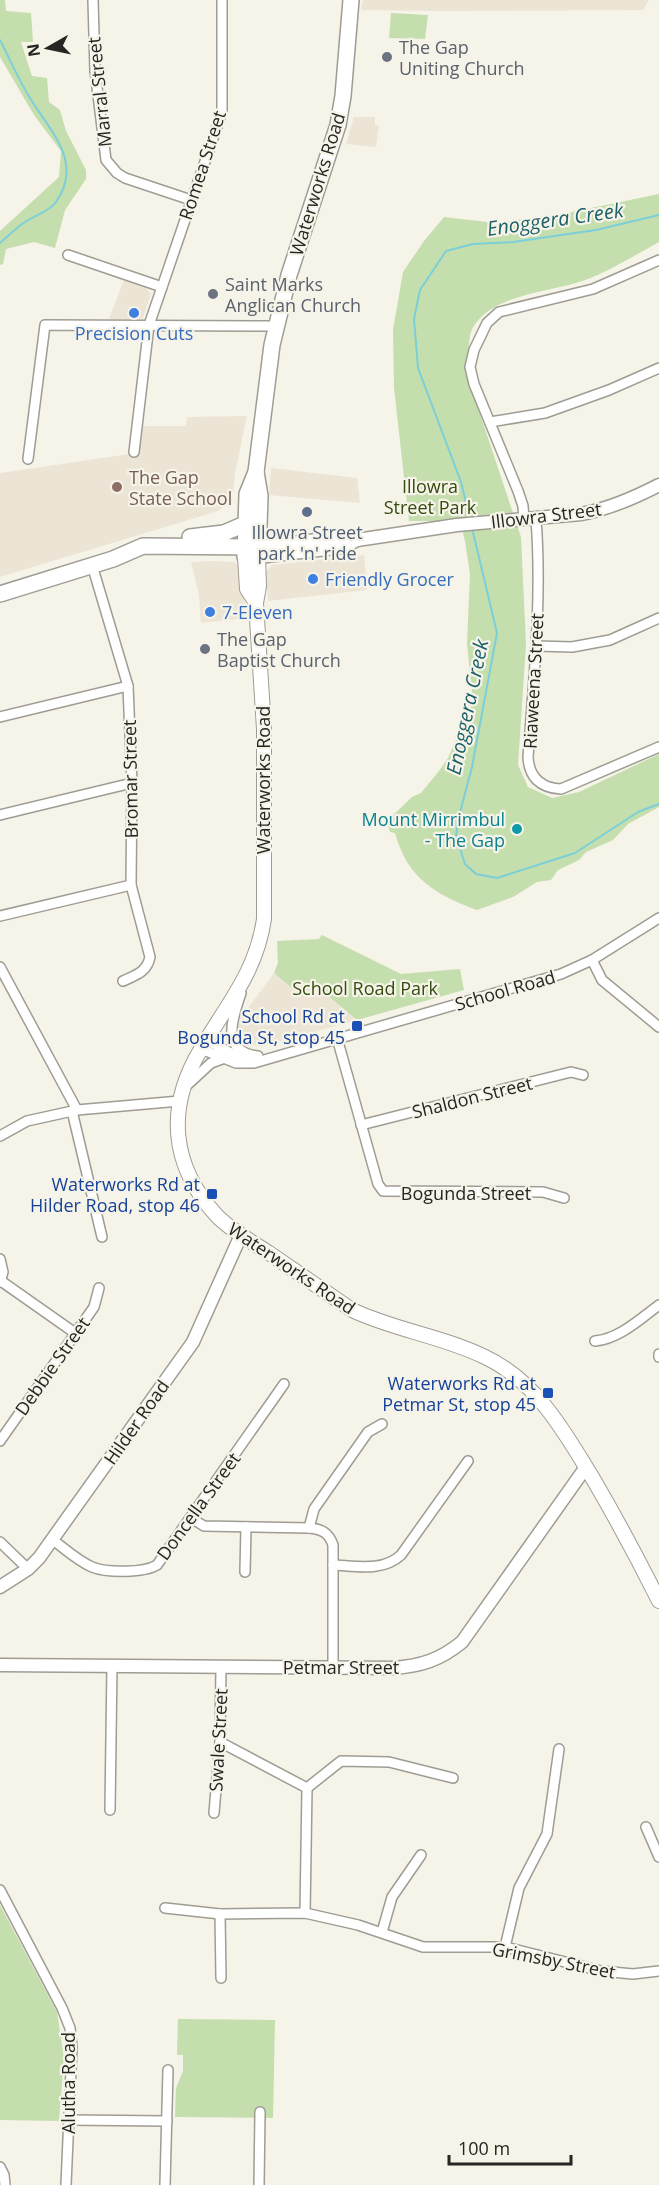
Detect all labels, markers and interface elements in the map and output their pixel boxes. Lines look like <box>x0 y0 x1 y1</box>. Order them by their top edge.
north arrow <box>18 18 78 78</box>
place label: The Gap Uniting Church <box>399 35 525 80</box>
street label: Marral Street <box>81 36 117 148</box>
text: N <box>21 42 45 58</box>
marker: The Gap Uniting Church <box>380 50 394 64</box>
street label: Romea Street <box>173 107 231 223</box>
street label: Waterworks Road <box>284 110 350 258</box>
water label: Enoggera Creek <box>485 196 626 242</box>
place label: Saint Marks Anglican Church <box>225 272 361 317</box>
marker: Saint Marks Anglican Church <box>206 287 220 301</box>
marker: Precision Cuts <box>127 306 141 320</box>
place label: Precision Cuts <box>75 321 193 345</box>
place label: The Gap State School <box>129 465 232 510</box>
park label: Illowra Street Park <box>384 474 477 519</box>
marker: The Gap State School <box>110 480 124 494</box>
street label: Illowra Street <box>489 496 603 534</box>
marker: Illowra Street park 'n' ride <box>300 505 314 519</box>
place label: Illowra Street park 'n' ride <box>251 520 363 565</box>
place label: Friendly Grocer <box>325 567 455 591</box>
marker: Friendly Grocer <box>306 572 320 586</box>
place label: 7-Eleven <box>222 600 293 624</box>
marker: 7-Eleven <box>203 605 217 619</box>
street label: Riaweena Street <box>517 613 549 749</box>
place label: The Gap Baptist Church <box>217 627 341 672</box>
water label: Enoggera Creek <box>439 636 495 777</box>
marker: The Gap Baptist Church <box>198 642 212 656</box>
street label: Waterworks Road <box>251 706 275 854</box>
street label: Bromar Street <box>117 719 143 839</box>
place label: Mount Mirrimbul - The Gap <box>362 807 505 852</box>
marker: Mount Mirrimbul - The Gap <box>510 822 524 836</box>
street label: School Road <box>452 964 558 1016</box>
park label: School Road Park <box>292 976 438 1000</box>
place label: School Rd at Bogunda St, stop 45 <box>177 1004 345 1049</box>
marker: School Rd at Bogunda St, stop 45 <box>350 1019 364 1033</box>
street label: Shaldon Street <box>409 1070 535 1124</box>
place label: Waterworks Rd at Hilder Road, stop 46 <box>30 1172 200 1217</box>
street label: Bogunda Street <box>401 1181 531 1205</box>
marker: Waterworks Rd at Hilder Road, stop 46 <box>205 1187 219 1201</box>
street label: Waterworks Road <box>224 1217 360 1319</box>
street label: Debbie Street <box>9 1312 95 1420</box>
place label: Waterworks Rd at Petmar St, stop 45 <box>382 1371 536 1416</box>
street label: Hilder Road <box>98 1375 174 1469</box>
marker: Waterworks Rd at Petmar St, stop 45 <box>541 1386 555 1400</box>
street label: Doncella Street <box>151 1447 245 1565</box>
street label: Petmar Street <box>283 1655 399 1679</box>
street label: Swale Street <box>203 1688 233 1792</box>
street label: Grimsby Street <box>490 1936 618 1984</box>
street label: Alutha Road <box>56 2032 80 2134</box>
scale bar <box>449 2128 570 2166</box>
text: 100 m <box>458 2136 510 2160</box>

